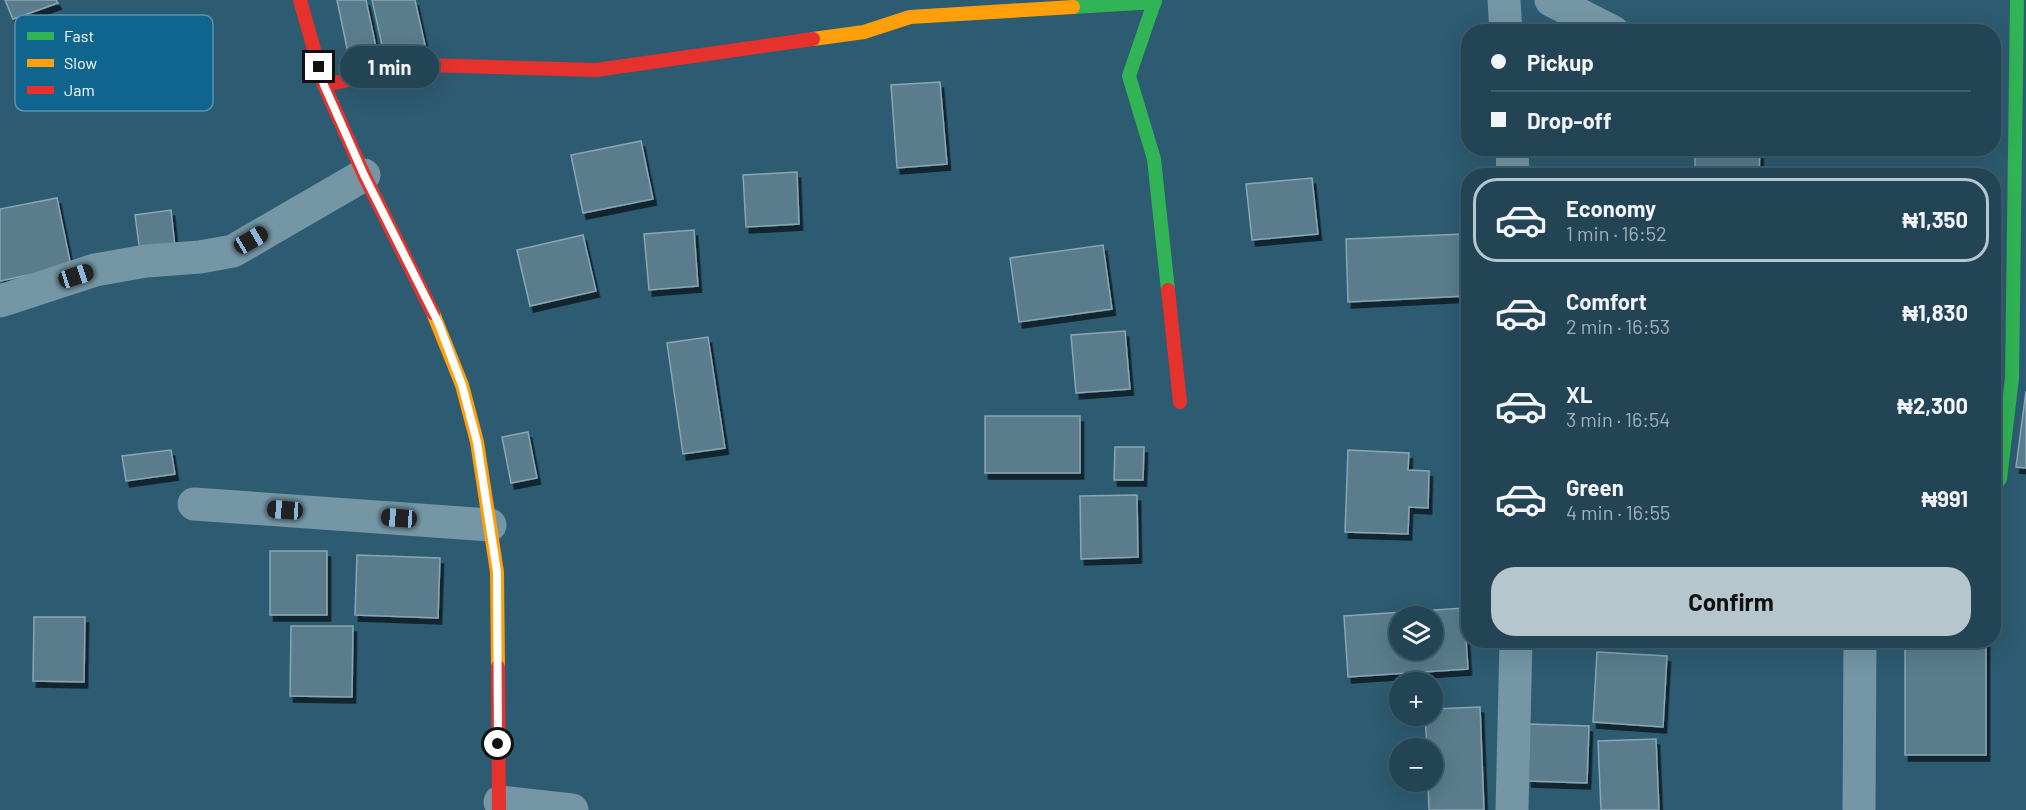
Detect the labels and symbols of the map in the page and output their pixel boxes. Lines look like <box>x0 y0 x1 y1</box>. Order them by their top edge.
legend <box>15 15 213 111</box>
text: Fast <box>64 26 94 45</box>
callout: 1 min <box>340 46 439 88</box>
text: Slow <box>64 53 97 72</box>
route end <box>305 53 332 80</box>
text: Jam <box>64 80 95 99</box>
car <box>231 223 271 257</box>
car <box>56 262 96 290</box>
car <box>266 500 304 520</box>
car <box>380 508 418 528</box>
route start <box>484 730 511 757</box>

